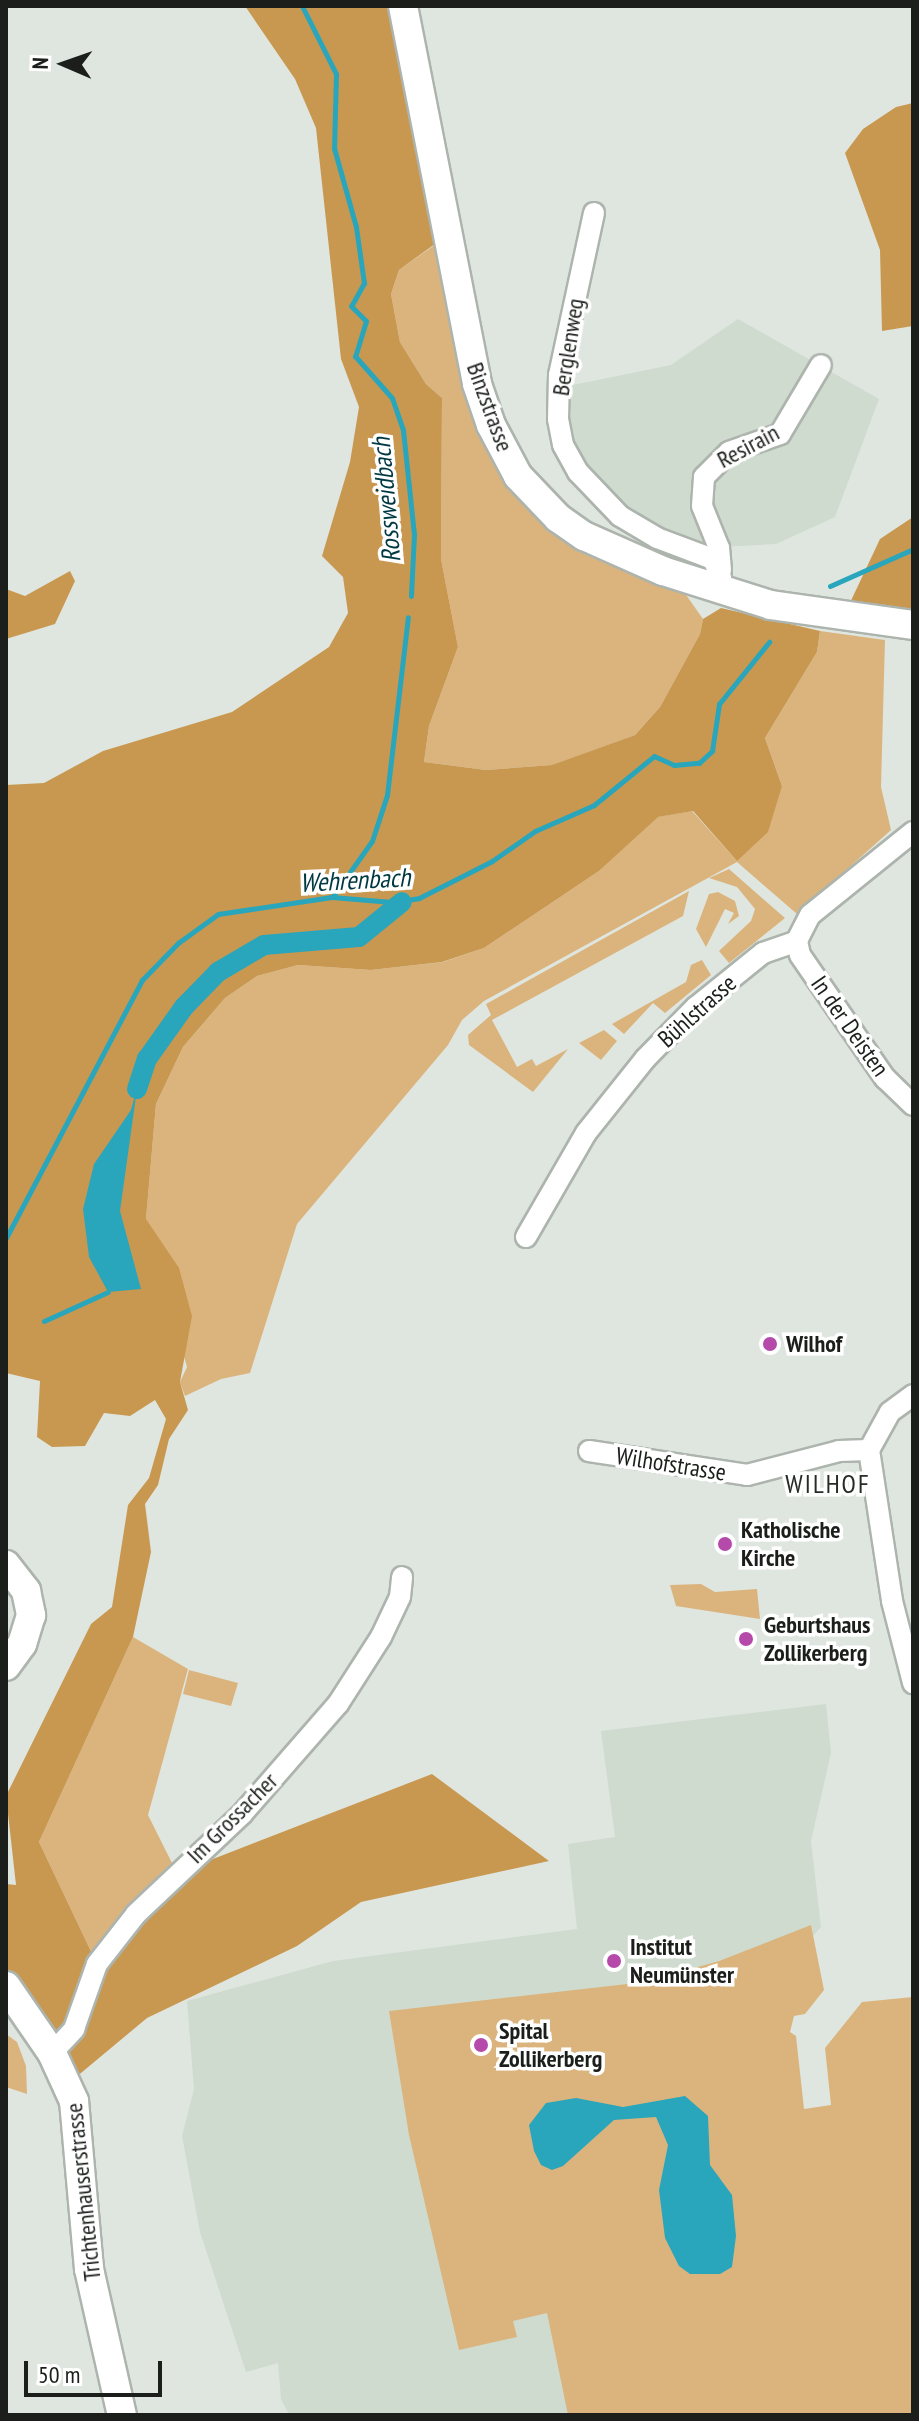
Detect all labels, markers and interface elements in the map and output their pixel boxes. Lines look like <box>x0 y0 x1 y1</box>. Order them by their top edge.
north arrow <box>24 24 104 104</box>
text: N <box>26 57 54 70</box>
street label: Berglenweg <box>546 296 590 398</box>
street label: Binzstrasse <box>461 359 519 455</box>
street label: Resirain <box>712 418 784 474</box>
water label: Rossweidbach <box>365 436 407 564</box>
water label: Wehrenbach <box>299 862 411 898</box>
street label: Bühlstrasse <box>652 969 742 1053</box>
street label: In der Deisten <box>805 970 895 1082</box>
place label: Wilhof <box>786 1330 842 1358</box>
marker: Wilhof <box>761 1335 779 1353</box>
street label: Wilhofstrasse <box>614 1441 728 1487</box>
district label: WILHOF <box>785 1468 871 1500</box>
place label: Katholische Kirche <box>741 1516 841 1572</box>
marker: Katholische Kirche <box>716 1535 734 1553</box>
place label: Geburtshaus Zollikerberg <box>764 1611 870 1667</box>
marker: Geburtshaus Zollikerberg <box>735 1628 757 1650</box>
street label: Im Grossacher <box>181 1767 283 1869</box>
place label: Institut Neumünster <box>630 1933 734 1989</box>
marker: Institut Neumünster <box>605 1952 623 1970</box>
place label: Spital Zollikerberg <box>499 2017 602 2073</box>
marker: Spital Zollikerberg <box>470 2034 492 2056</box>
street label: Trichtenhauserstrasse <box>59 2102 107 2282</box>
scale bar <box>28 2345 166 2395</box>
text: 50 m <box>38 2359 80 2390</box>

